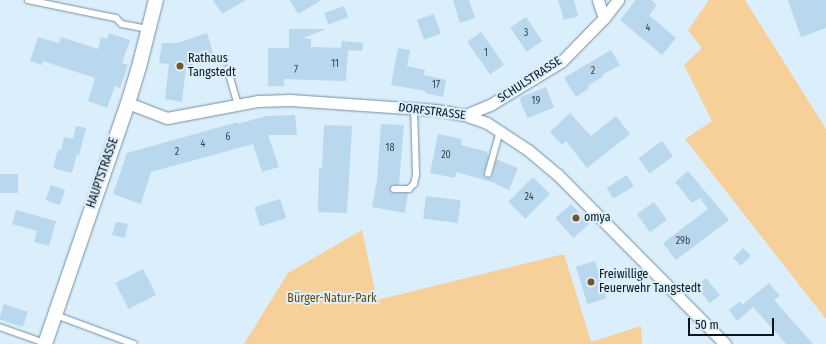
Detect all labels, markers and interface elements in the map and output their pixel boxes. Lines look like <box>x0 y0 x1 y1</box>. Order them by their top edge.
house number: 4 <box>646 23 650 35</box>
house number: 3 <box>524 28 528 40</box>
house number: 1 <box>484 48 488 60</box>
place label: Rathaus Tangstedt <box>188 52 236 80</box>
street label: SCHULSTRASSE <box>495 54 565 106</box>
house number: 11 <box>331 59 339 71</box>
marker: Rathaus Tangstedt <box>175 61 185 71</box>
house number: 7 <box>294 65 298 77</box>
house number: 2 <box>591 66 595 78</box>
house number: 17 <box>432 80 440 92</box>
house number: 19 <box>532 96 540 108</box>
street label: DORFSTRASSE <box>398 101 466 123</box>
house number: 6 <box>226 132 230 144</box>
street label: HAUPTSTRASSE <box>84 136 122 210</box>
house number: 4 <box>201 139 205 151</box>
house number: 18 <box>386 143 394 155</box>
house number: 2 <box>175 147 179 159</box>
house number: 20 <box>441 150 451 162</box>
house number: 24 <box>524 192 534 204</box>
place label: omya <box>584 211 611 225</box>
marker: omya <box>571 213 581 223</box>
house number: 29b <box>676 236 690 248</box>
place label: Freiwillige Feuerwehr Tangstedt <box>599 268 701 296</box>
marker: Freiwillige Feuerwehr Tangstedt <box>586 277 596 287</box>
park label: Bürger-Natur-Park <box>287 292 377 306</box>
scale bar <box>690 310 776 336</box>
text: 50 m <box>695 318 719 332</box>

